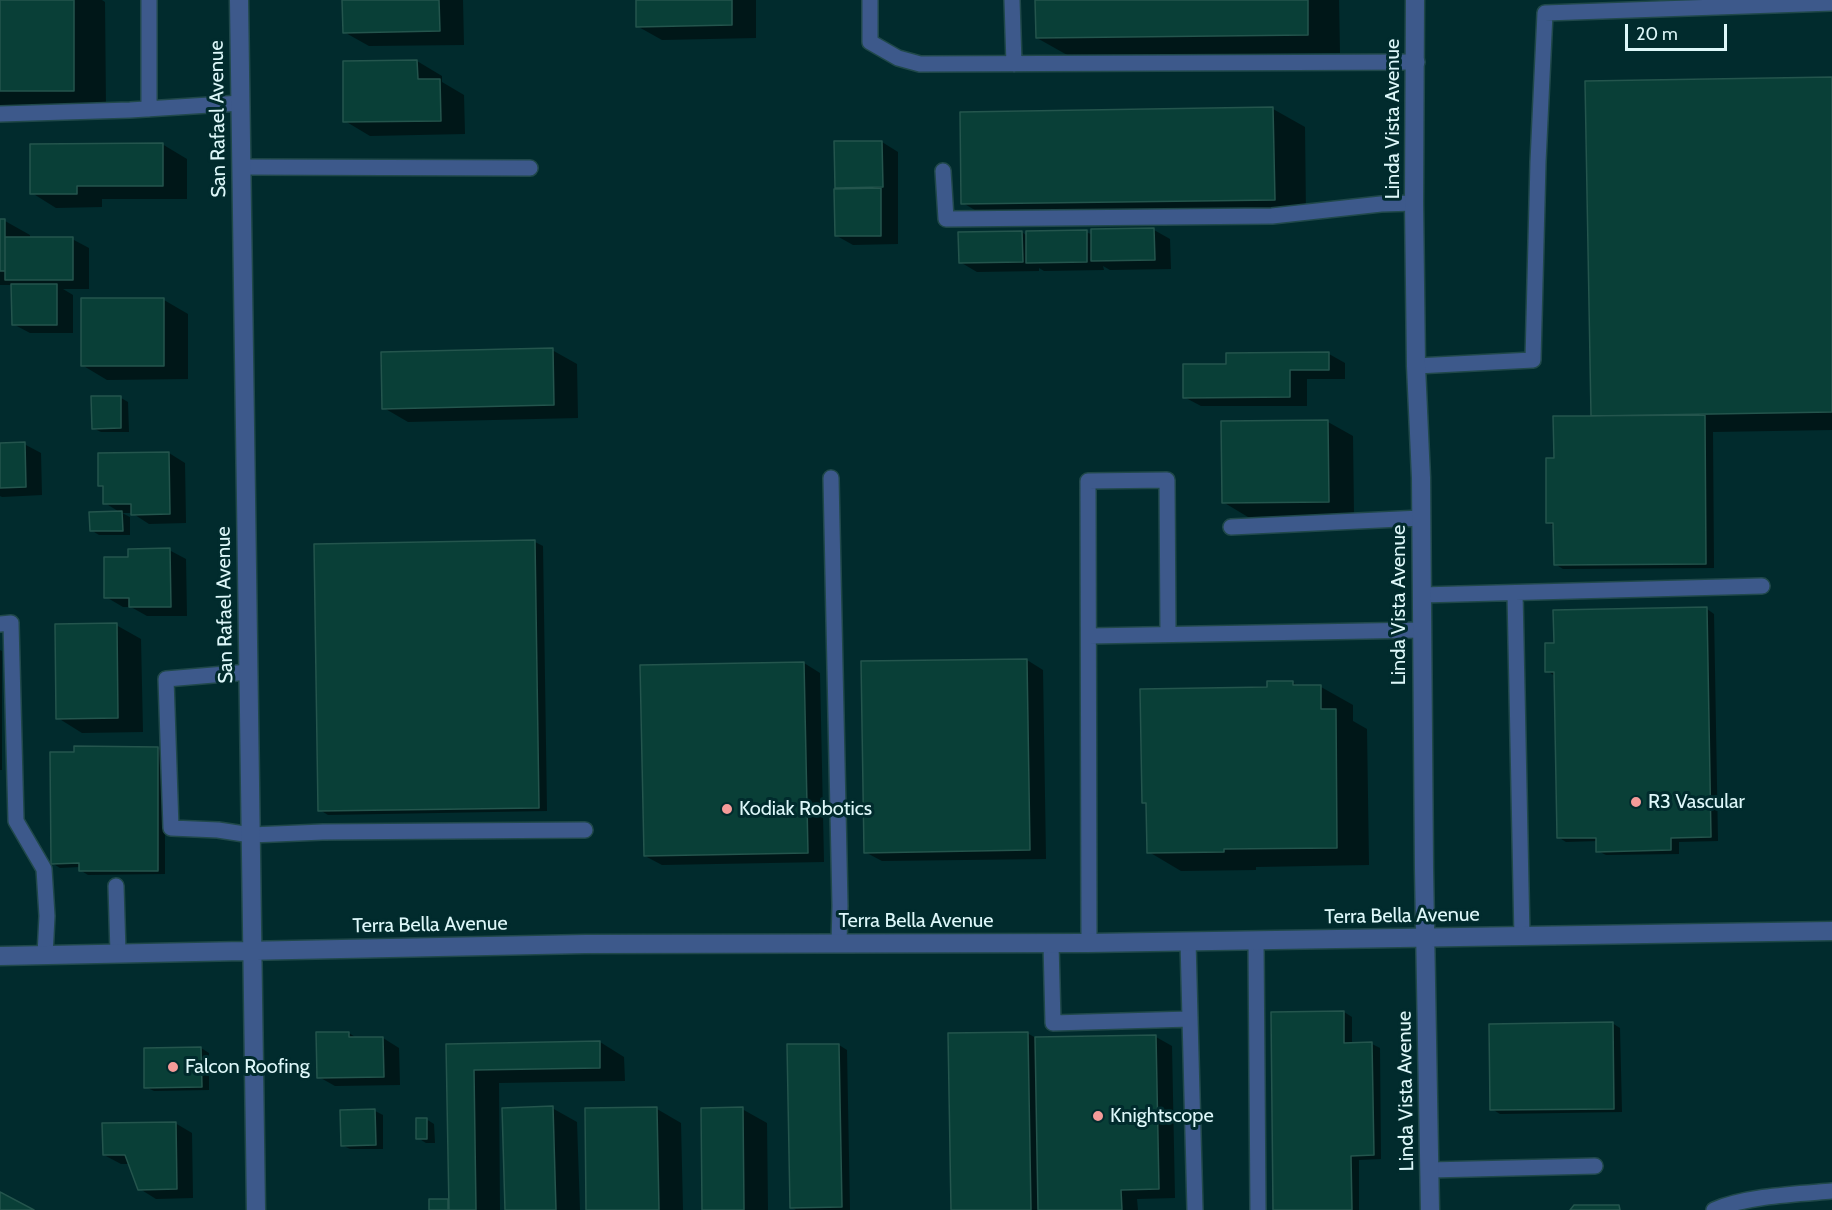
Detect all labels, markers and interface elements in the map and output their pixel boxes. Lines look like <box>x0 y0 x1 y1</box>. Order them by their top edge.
scale bar <box>1628 12 1730 50</box>
text: 20 m <box>1636 23 1678 45</box>
street label: Linda Vista Avenue <box>1381 39 1405 199</box>
street label: San Rafael Avenue <box>205 40 231 198</box>
street label: Linda Vista Avenue <box>1387 525 1411 685</box>
street label: San Rafael Avenue <box>212 526 238 684</box>
place label: R3 Vascular <box>1648 790 1745 814</box>
marker: R3 Vascular <box>1629 795 1643 809</box>
place label: Kodiak Robotics <box>739 797 872 821</box>
marker: Kodiak Robotics <box>720 802 734 816</box>
street label: Terra Bella Avenue <box>1324 903 1480 929</box>
street label: Terra Bella Avenue <box>838 909 994 933</box>
street label: Terra Bella Avenue <box>352 912 508 938</box>
street label: Linda Vista Avenue <box>1393 1011 1419 1171</box>
place label: Falcon Roofing <box>185 1055 310 1079</box>
marker: Falcon Roofing <box>166 1060 180 1074</box>
place label: Knightscope <box>1110 1104 1214 1128</box>
marker: Knightscope <box>1091 1109 1105 1123</box>

